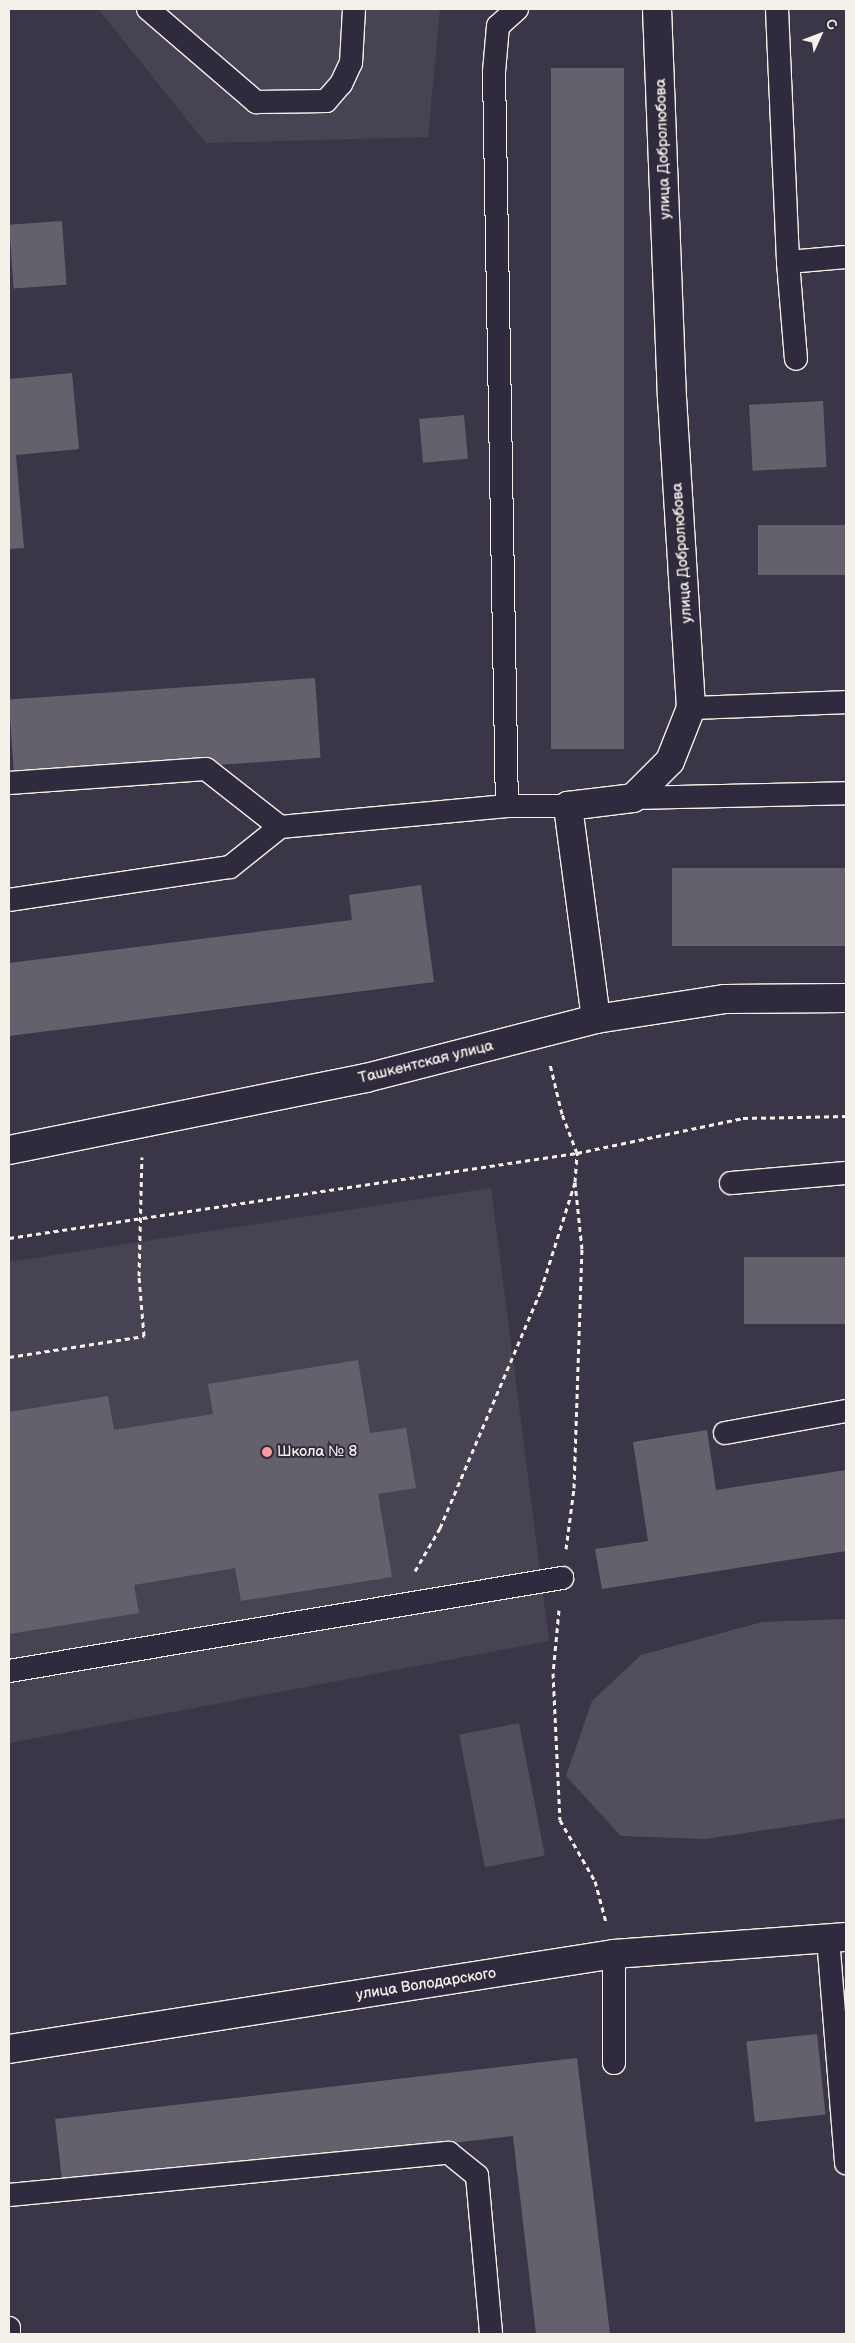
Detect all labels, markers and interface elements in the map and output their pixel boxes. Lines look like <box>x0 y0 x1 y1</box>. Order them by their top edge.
north arrow <box>795 10 845 60</box>
text: С <box>822 15 841 34</box>
street label: улица Добролюбова <box>652 78 674 220</box>
street label: улица Добролюбова <box>668 482 696 624</box>
street label: Ташкентская улица <box>357 1037 495 1087</box>
place label: Школа № 8 <box>277 1443 357 1461</box>
marker: Школа № 8 <box>261 1446 273 1458</box>
street label: улица Володарского <box>355 1964 497 2004</box>

